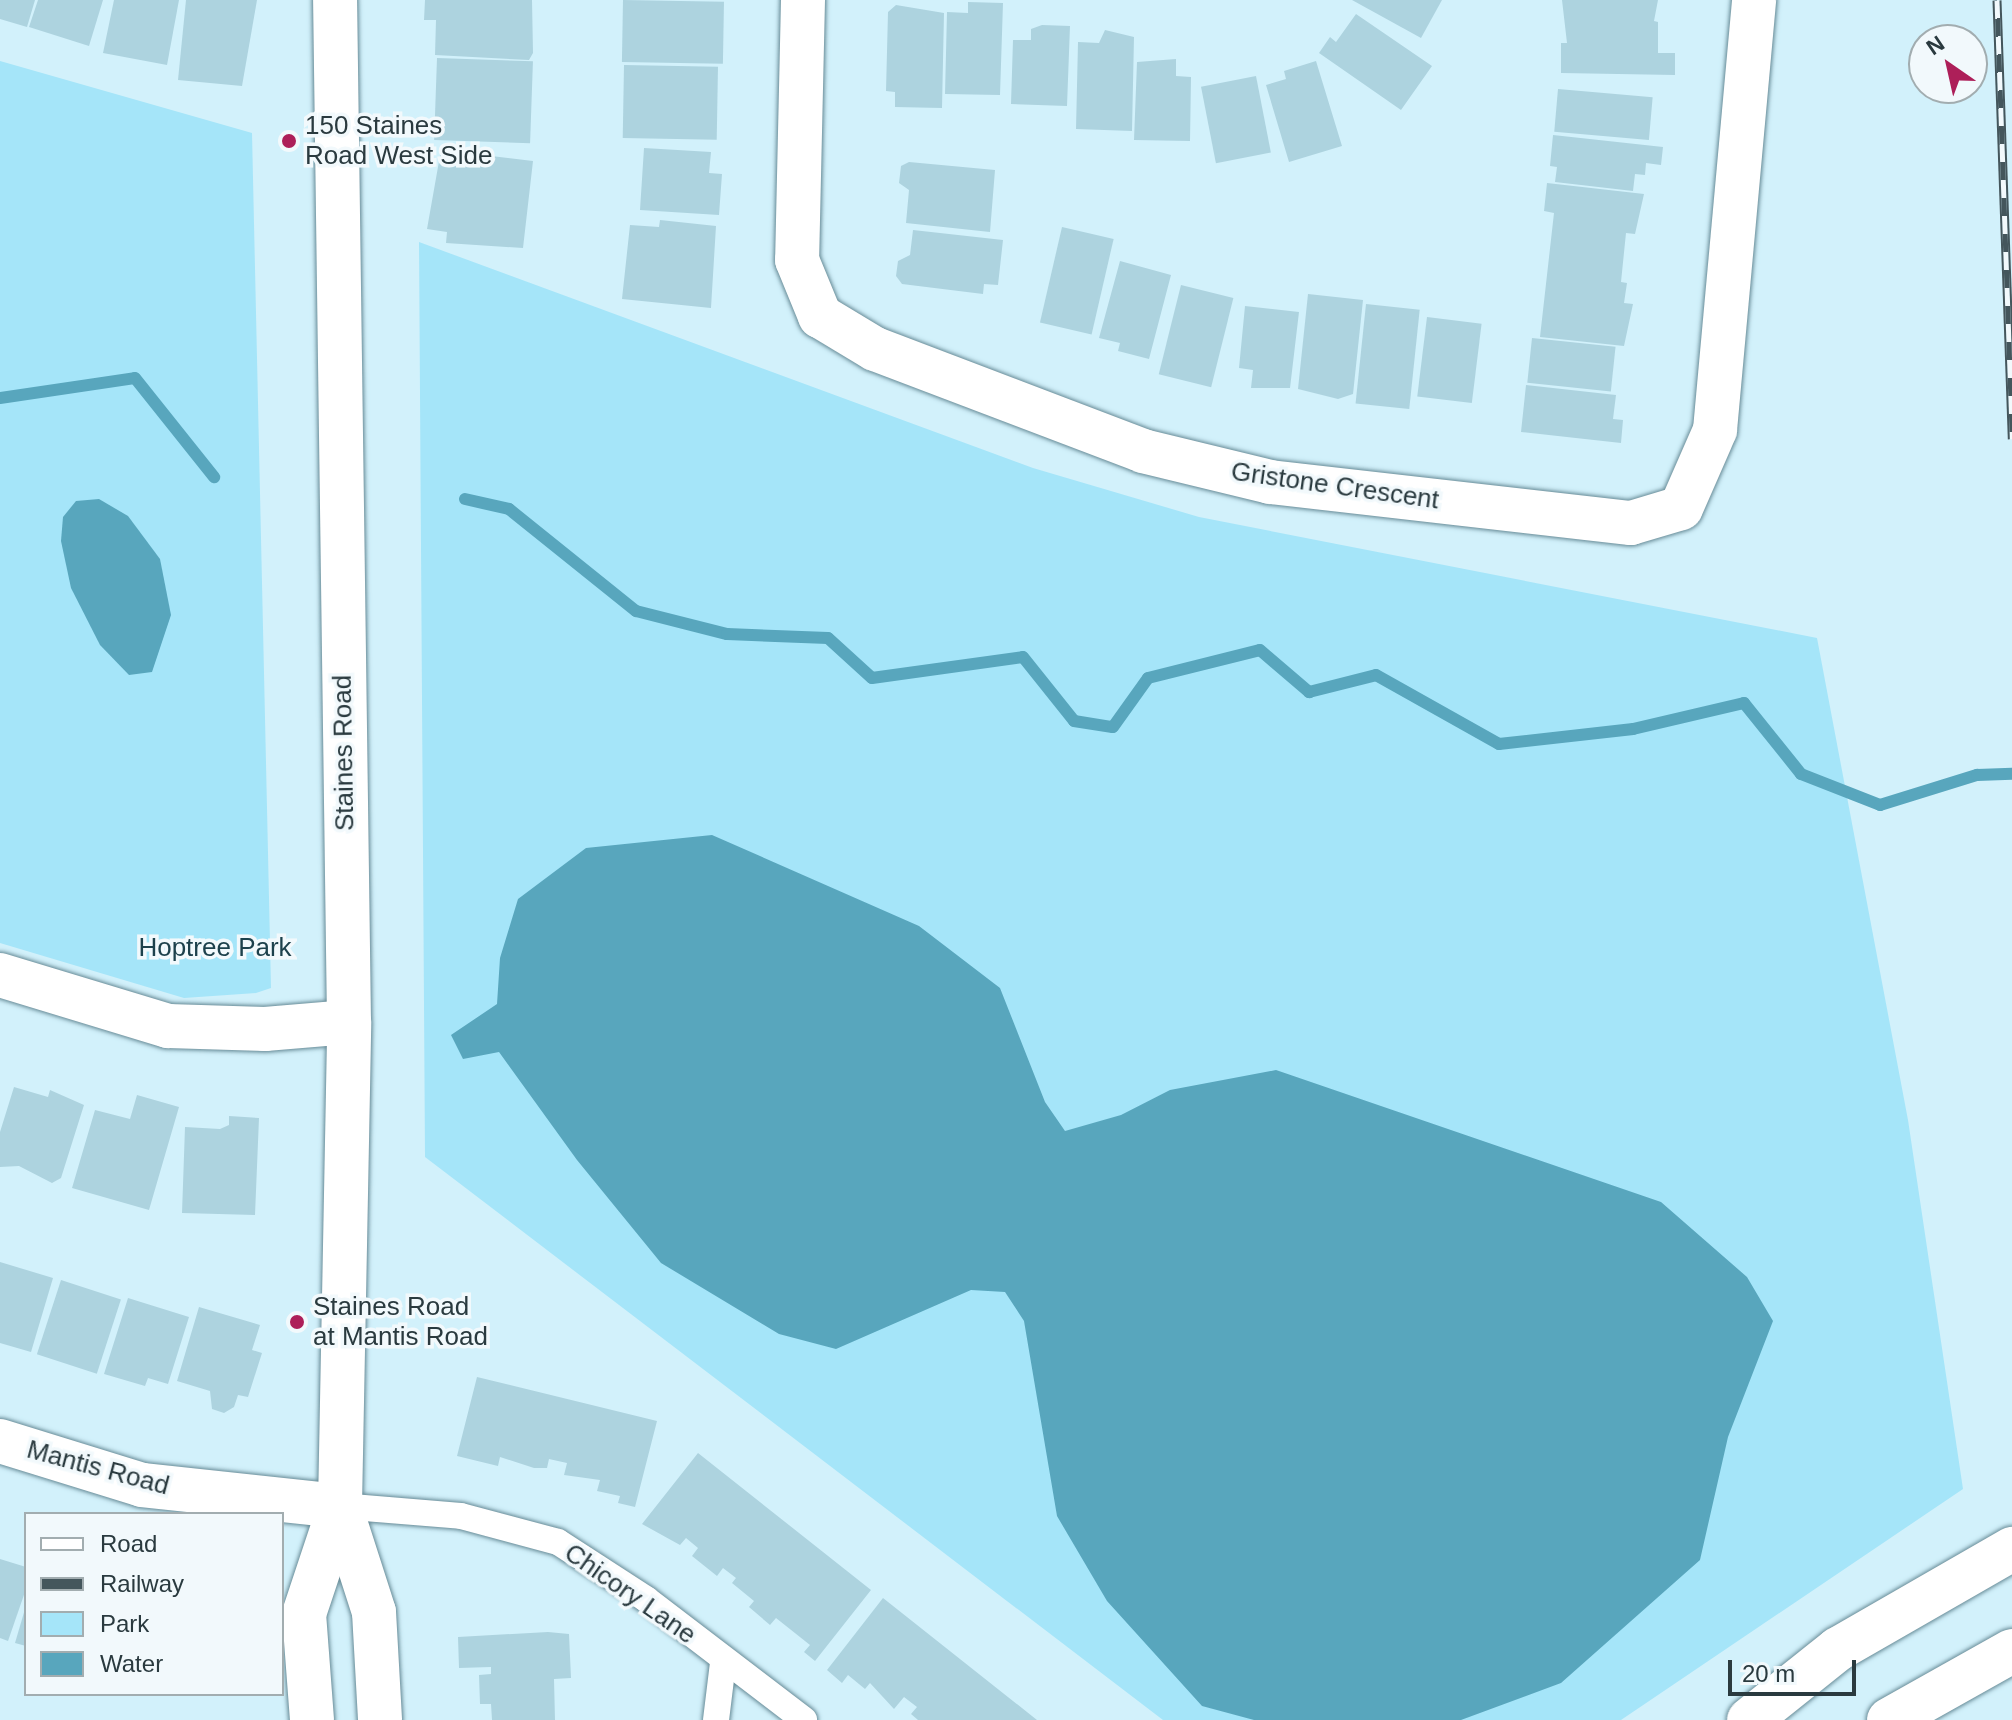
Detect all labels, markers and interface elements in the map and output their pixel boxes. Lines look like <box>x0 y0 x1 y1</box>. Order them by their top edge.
north arrow <box>1908 24 1988 104</box>
text: N <box>1922 31 1949 60</box>
place label: 150 Staines Road West Side <box>305 110 492 172</box>
marker: 150 Staines Road West Side <box>280 132 298 150</box>
street label: Gristone Crescent <box>1229 456 1441 516</box>
street label: Staines Road <box>327 675 361 831</box>
park label: Hoptree Park <box>138 932 292 964</box>
place label: Staines Road at Mantis Road <box>313 1291 488 1352</box>
marker: Staines Road at Mantis Road <box>288 1313 306 1331</box>
street label: Mantis Road <box>23 1434 173 1502</box>
legend <box>24 1512 284 1696</box>
text: Road <box>100 1530 157 1557</box>
street label: Chicory Lane <box>558 1537 702 1651</box>
text: Railway <box>100 1570 184 1597</box>
text: Park <box>100 1610 149 1637</box>
scale bar <box>1732 1644 1860 1694</box>
text: Water <box>100 1650 163 1677</box>
text: 20 m <box>1742 1660 1795 1687</box>

